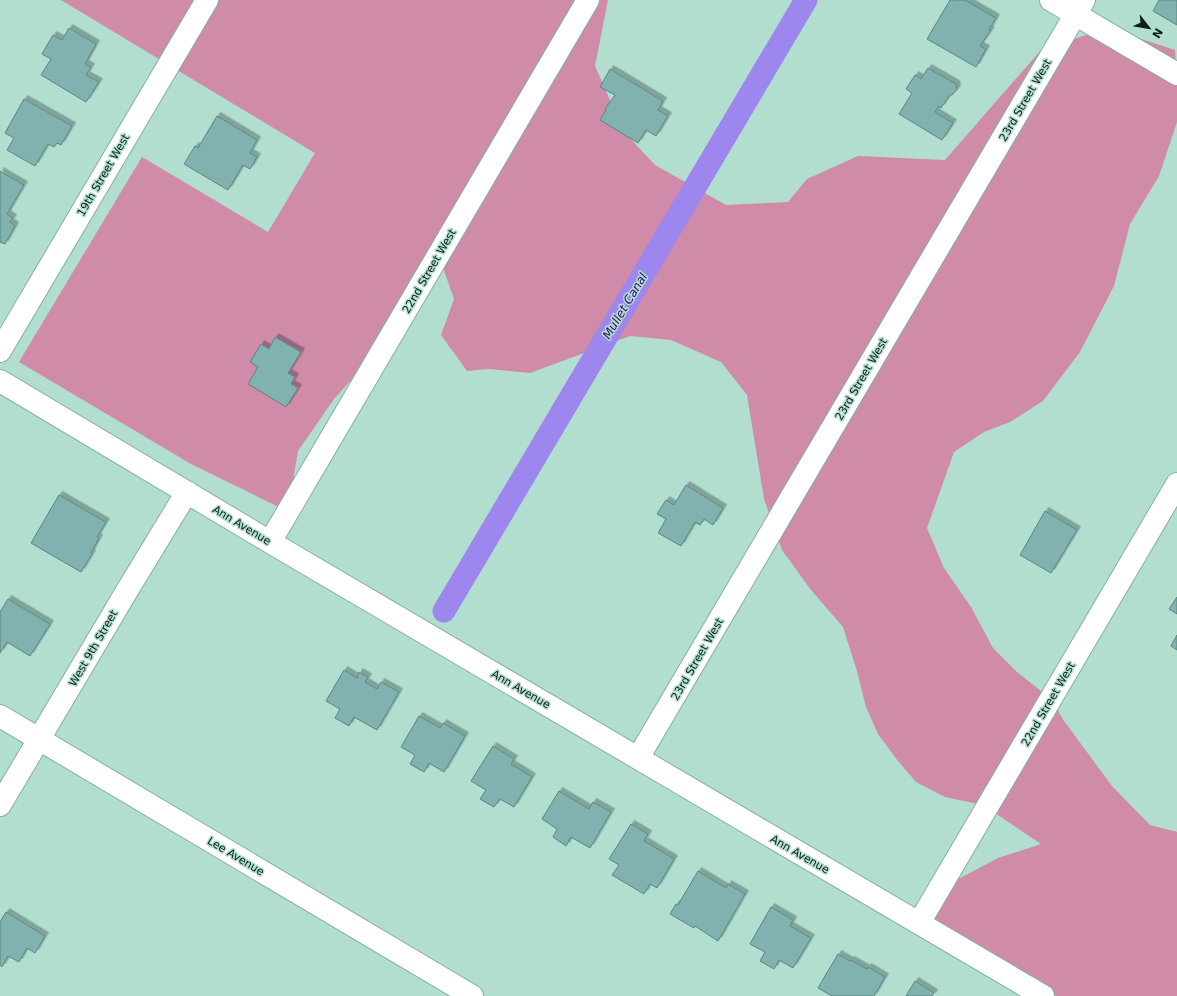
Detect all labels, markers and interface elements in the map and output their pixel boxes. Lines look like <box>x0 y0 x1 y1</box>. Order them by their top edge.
north arrow <box>1129 8 1169 48</box>
text: N <box>1149 26 1165 40</box>
street label: 23rd Street West <box>997 56 1055 144</box>
street label: 19th Street West <box>75 131 133 219</box>
street label: 22nd Street West <box>400 226 459 316</box>
water label: Mullet Canal <box>600 270 651 342</box>
street label: 23rd Street West <box>833 335 891 423</box>
street label: Ann Avenue <box>210 503 274 548</box>
street label: West 9th Street <box>66 607 121 689</box>
street label: 23rd Street West <box>669 615 727 703</box>
street label: 22nd Street West <box>1019 659 1078 749</box>
street label: Ann Avenue <box>489 667 553 712</box>
street label: Ann Avenue <box>768 832 832 877</box>
street label: Lee Avenue <box>205 834 267 879</box>

